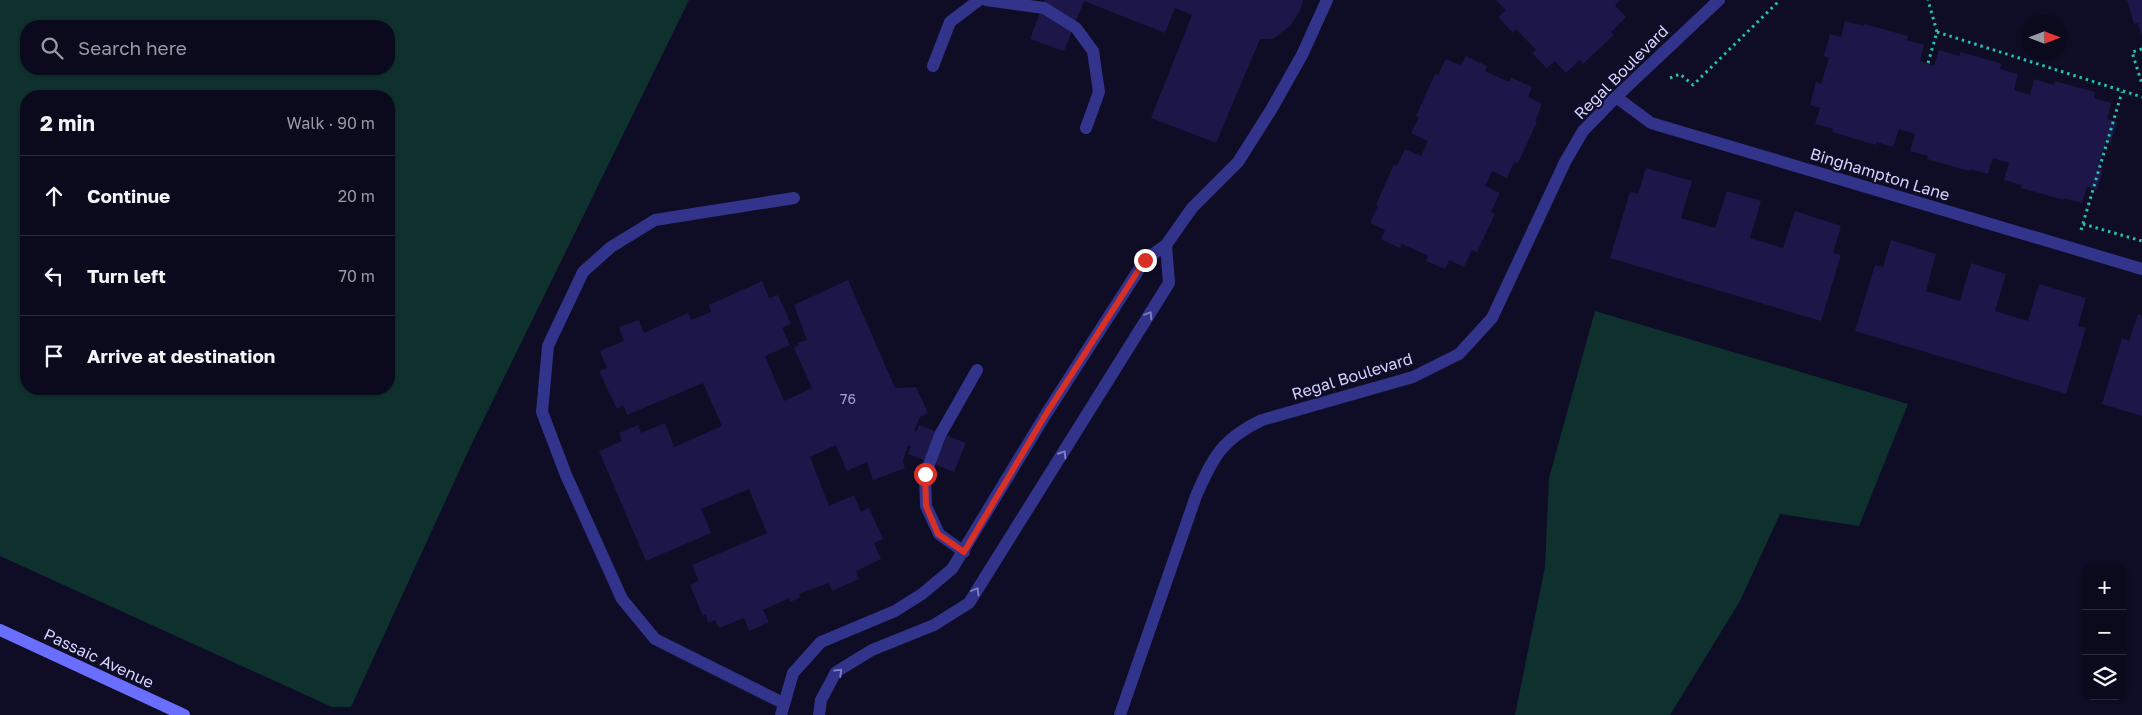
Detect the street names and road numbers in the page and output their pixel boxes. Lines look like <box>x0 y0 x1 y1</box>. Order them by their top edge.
street label: Regal Boulevard <box>1570 21 1672 123</box>
street label: Binghampton Lane <box>1808 143 1952 205</box>
street label: Regal Boulevard <box>1289 348 1415 404</box>
street label: Passaic Avenue <box>41 624 157 692</box>

